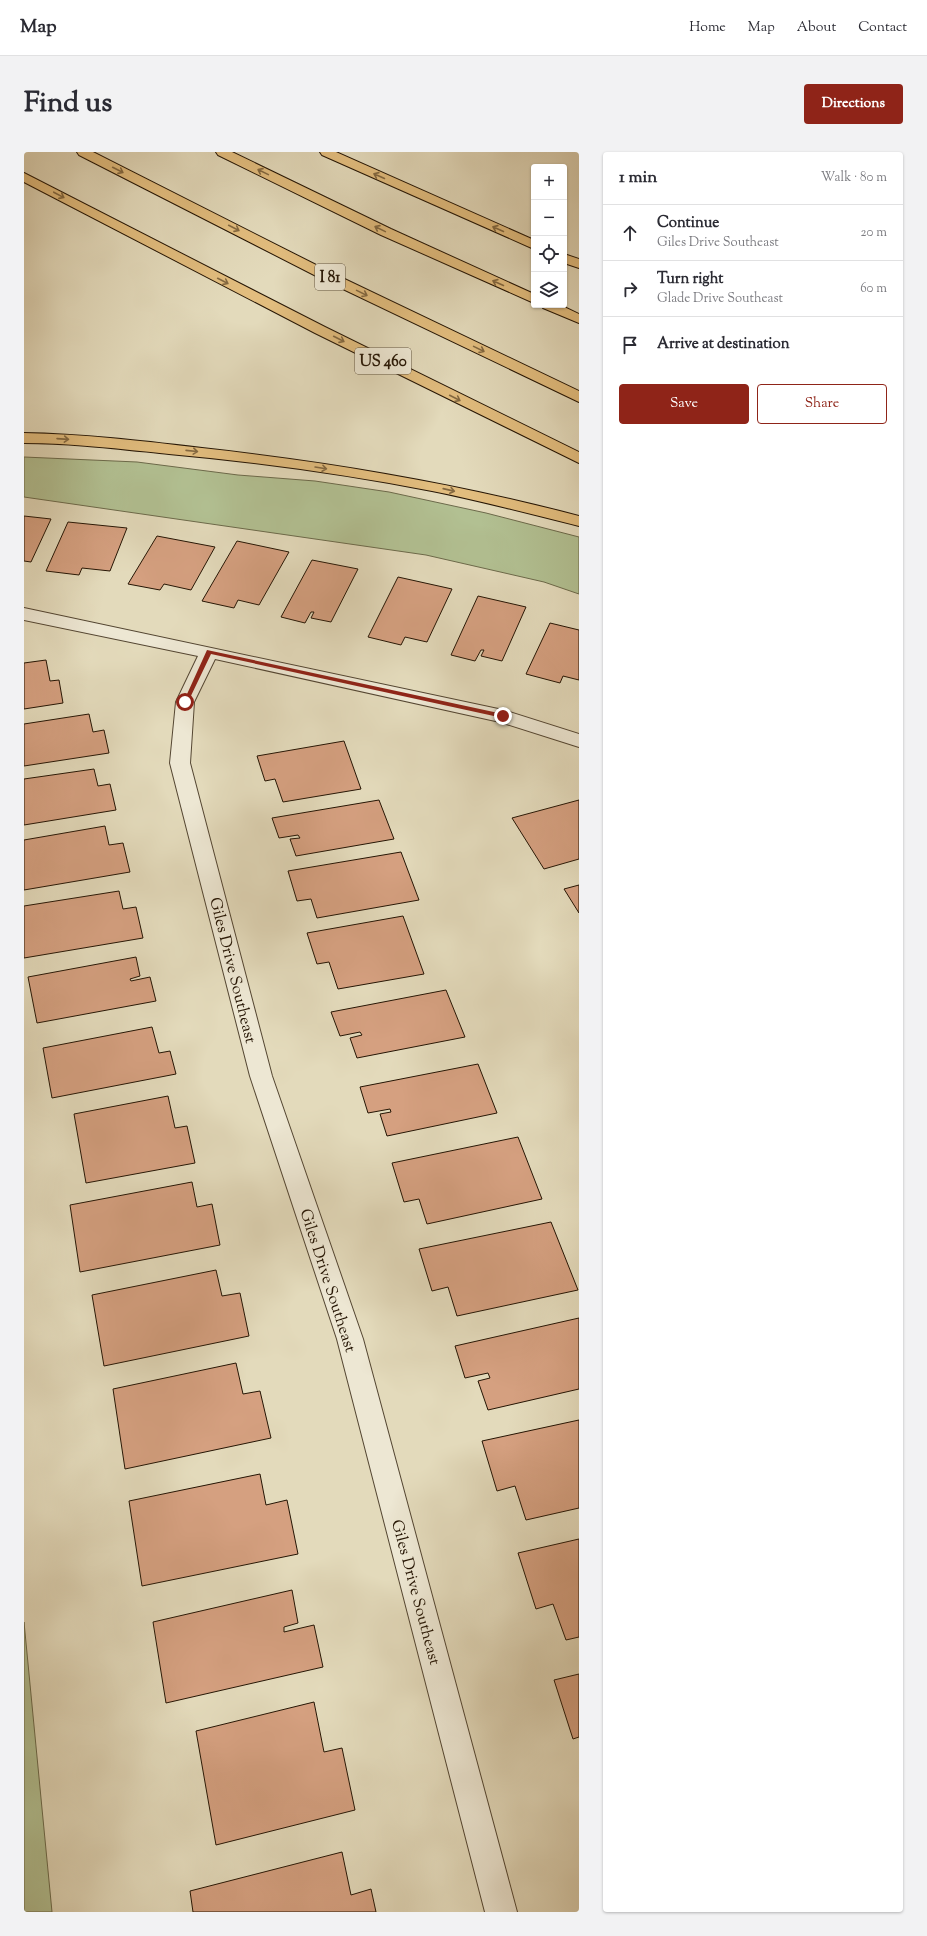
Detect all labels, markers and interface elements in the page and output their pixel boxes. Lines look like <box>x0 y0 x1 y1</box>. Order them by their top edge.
text: Map <box>20 14 57 41</box>
text: Home <box>689 18 726 38</box>
text: Map <box>748 18 775 38</box>
text: About <box>797 18 836 38</box>
text: Contact <box>858 18 907 38</box>
text: Find us <box>24 84 112 124</box>
button: Directions <box>804 84 903 124</box>
map controls <box>531 164 567 308</box>
button: + <box>531 164 567 200</box>
one-way arrow <box>111 166 123 174</box>
text: 1 min <box>619 166 657 190</box>
one-way arrow <box>257 168 269 175</box>
text: Walk · 80 m <box>821 169 887 187</box>
one-way arrow <box>374 172 386 179</box>
one-way arrow <box>52 192 64 199</box>
button: − <box>531 200 567 236</box>
text: Continue <box>657 213 719 234</box>
icon: ahead <box>619 222 641 244</box>
text: 20 m <box>861 224 887 242</box>
one-way arrow <box>227 225 239 232</box>
one-way arrow <box>374 225 386 232</box>
one-way arrow <box>493 225 505 232</box>
text: Giles Drive Southeast <box>657 234 779 252</box>
button: locate <box>531 236 567 272</box>
road number: I 81 <box>315 264 345 290</box>
text: Turn right <box>657 269 723 290</box>
button: layers <box>531 272 567 308</box>
one-way arrow <box>217 277 229 285</box>
icon: right <box>619 278 641 300</box>
one-way arrow <box>493 279 505 286</box>
text: 60 m <box>860 280 887 298</box>
one-way arrow <box>356 290 368 297</box>
text: Glade Drive Southeast <box>657 290 783 308</box>
icon: arrive <box>619 334 641 356</box>
text: Arrive at destination <box>657 334 790 355</box>
one-way arrow <box>333 336 345 344</box>
one-way arrow <box>473 346 485 353</box>
road number: US 460 <box>355 348 411 374</box>
button: Save <box>619 384 749 424</box>
button: Share <box>757 384 887 424</box>
one-way arrow <box>449 395 461 402</box>
one-way arrow <box>56 435 69 442</box>
one-way arrow <box>185 448 198 455</box>
one-way arrow <box>314 464 327 472</box>
one-way arrow <box>442 487 455 495</box>
route start <box>176 693 194 711</box>
route end <box>494 707 512 725</box>
street label: Giles Drive Southeast <box>202 895 261 1047</box>
street label: Giles Drive Southeast <box>293 1206 361 1356</box>
street label: Giles Drive Southeast <box>384 1517 445 1668</box>

